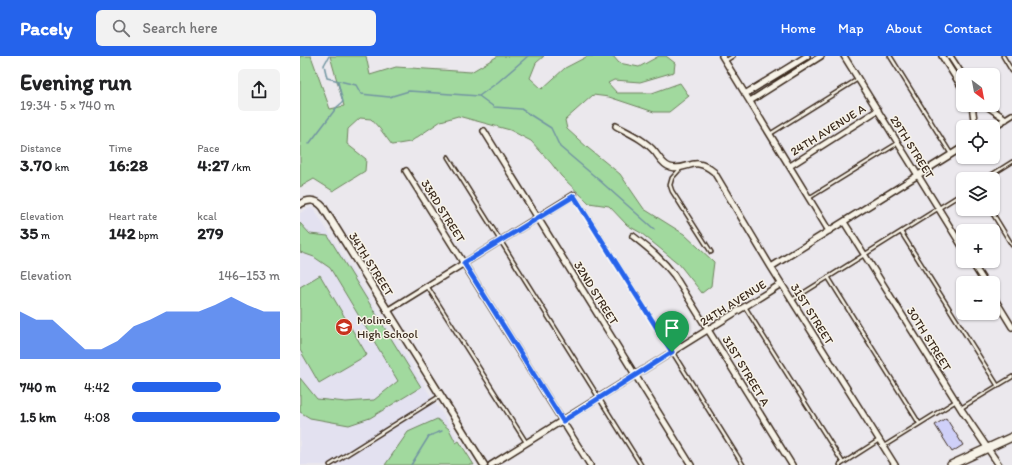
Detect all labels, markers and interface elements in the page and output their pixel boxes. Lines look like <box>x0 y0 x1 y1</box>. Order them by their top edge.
search box <box>96 10 376 46</box>
text: Pacely <box>20 17 72 40</box>
icon: search <box>110 17 132 39</box>
text: Search here <box>142 19 218 37</box>
text: Home <box>781 20 816 37</box>
text: Map <box>838 20 864 37</box>
text: About <box>886 20 922 37</box>
text: Contact <box>944 20 992 37</box>
north arrow <box>956 68 1000 112</box>
map controls <box>956 68 1000 320</box>
text: Evening run <box>20 69 132 96</box>
button: share <box>238 69 280 111</box>
text: 19:34 · 5 × 740 m <box>20 98 115 113</box>
street label: 24TH AVENUE A <box>788 101 868 159</box>
street label: 29TH STREET <box>887 113 937 181</box>
button: locate <box>956 120 1000 164</box>
text: Distance <box>20 142 61 155</box>
text: Time <box>109 142 132 155</box>
text: Pace <box>197 142 219 155</box>
text: 3.70 <box>20 155 52 175</box>
text: 16:28 <box>109 155 148 175</box>
text: 4:27 <box>197 155 229 175</box>
text: km <box>52 161 69 174</box>
text: /km <box>229 161 251 174</box>
button: layers <box>956 172 1000 216</box>
street label: 33RD STREET <box>418 177 468 245</box>
text: Elevation <box>20 210 64 223</box>
text: Heart rate <box>109 210 157 223</box>
text: kcal <box>197 210 217 223</box>
text: 35 <box>20 223 38 243</box>
text: 142 <box>109 223 136 243</box>
text: 279 <box>197 223 224 243</box>
button: + <box>956 224 1000 268</box>
text: m <box>38 229 50 242</box>
text: bpm <box>136 229 159 242</box>
street label: 34TH STREET <box>346 230 396 299</box>
street label: 32ND STREET <box>571 259 621 328</box>
text: Elevation <box>20 268 72 283</box>
text: 146–153 m <box>218 268 280 283</box>
button: − <box>956 276 1000 320</box>
street label: 24TH AVENUE <box>697 277 769 329</box>
street label: 31ST STREET <box>788 281 836 347</box>
street label: 30TH STREET <box>904 304 954 374</box>
pin <box>655 311 689 352</box>
place label: Moline High School <box>357 313 418 341</box>
school or university icon: Moline High School <box>334 317 354 337</box>
icon: arrive <box>661 317 683 339</box>
street label: 31ST STREET A <box>719 333 773 409</box>
text: 740 m <box>20 380 56 395</box>
text: 4:42 <box>84 380 110 395</box>
text: 1.5 km <box>20 410 56 425</box>
text: 4:08 <box>84 410 110 425</box>

